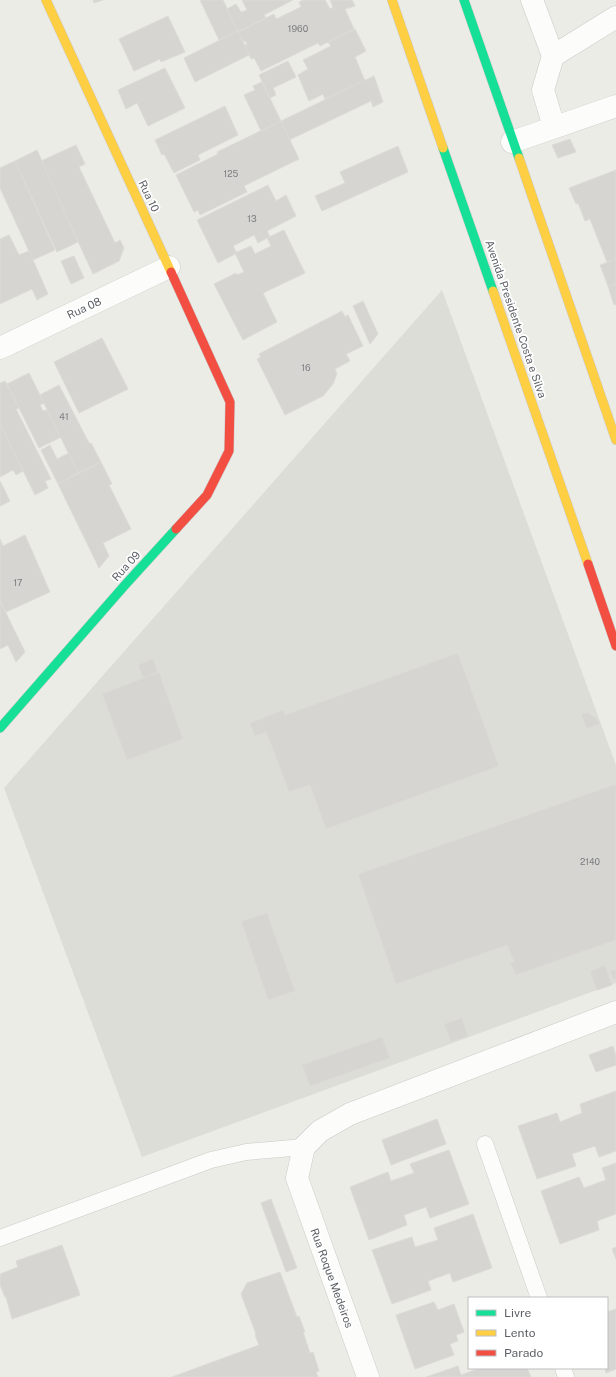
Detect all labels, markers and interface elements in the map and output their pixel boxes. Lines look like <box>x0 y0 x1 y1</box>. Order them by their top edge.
house number: 1960 <box>288 23 309 34</box>
house number: 125 <box>224 168 239 179</box>
street label: Rua 10 <box>136 178 162 214</box>
house number: 13 <box>247 213 257 224</box>
street label: Avenida Presidente Costa e Silva <box>483 238 549 400</box>
street label: Rua 08 <box>65 295 103 321</box>
house number: 16 <box>301 362 311 373</box>
house number: 41 <box>59 411 69 422</box>
street label: Rua 09 <box>109 549 143 583</box>
house number: 17 <box>13 577 23 588</box>
house number: 2140 <box>580 856 601 867</box>
street label: Rua Roque Medeiros <box>308 1227 356 1330</box>
legend <box>468 1297 608 1369</box>
text: Livre <box>504 1306 532 1320</box>
text: Lento <box>504 1326 536 1340</box>
text: Parado <box>504 1346 543 1360</box>

